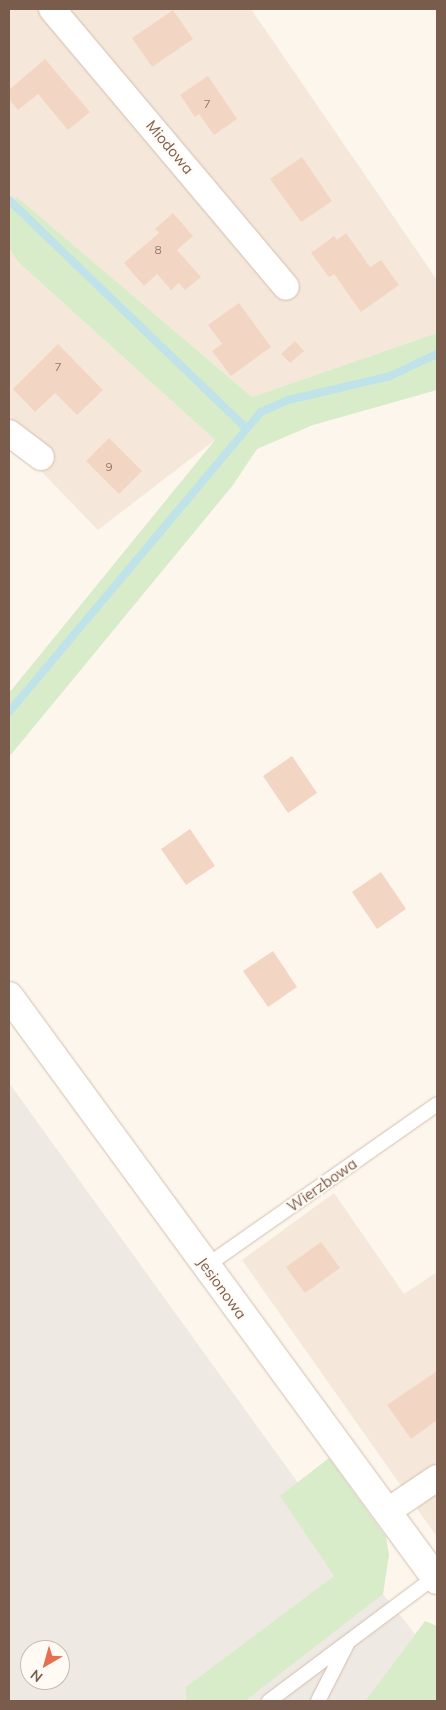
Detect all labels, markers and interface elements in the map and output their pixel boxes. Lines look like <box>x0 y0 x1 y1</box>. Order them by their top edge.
house number: 7 <box>203 97 211 111</box>
street label: Miodowa <box>142 117 198 177</box>
house number: 8 <box>154 243 162 257</box>
house number: 7 <box>54 360 62 374</box>
house number: 9 <box>105 460 113 474</box>
street label: Wierzbowa <box>284 1154 360 1216</box>
street label: Jesionowa <box>194 1254 250 1322</box>
north arrow <box>20 1640 70 1690</box>
text: N <box>27 1666 46 1686</box>

